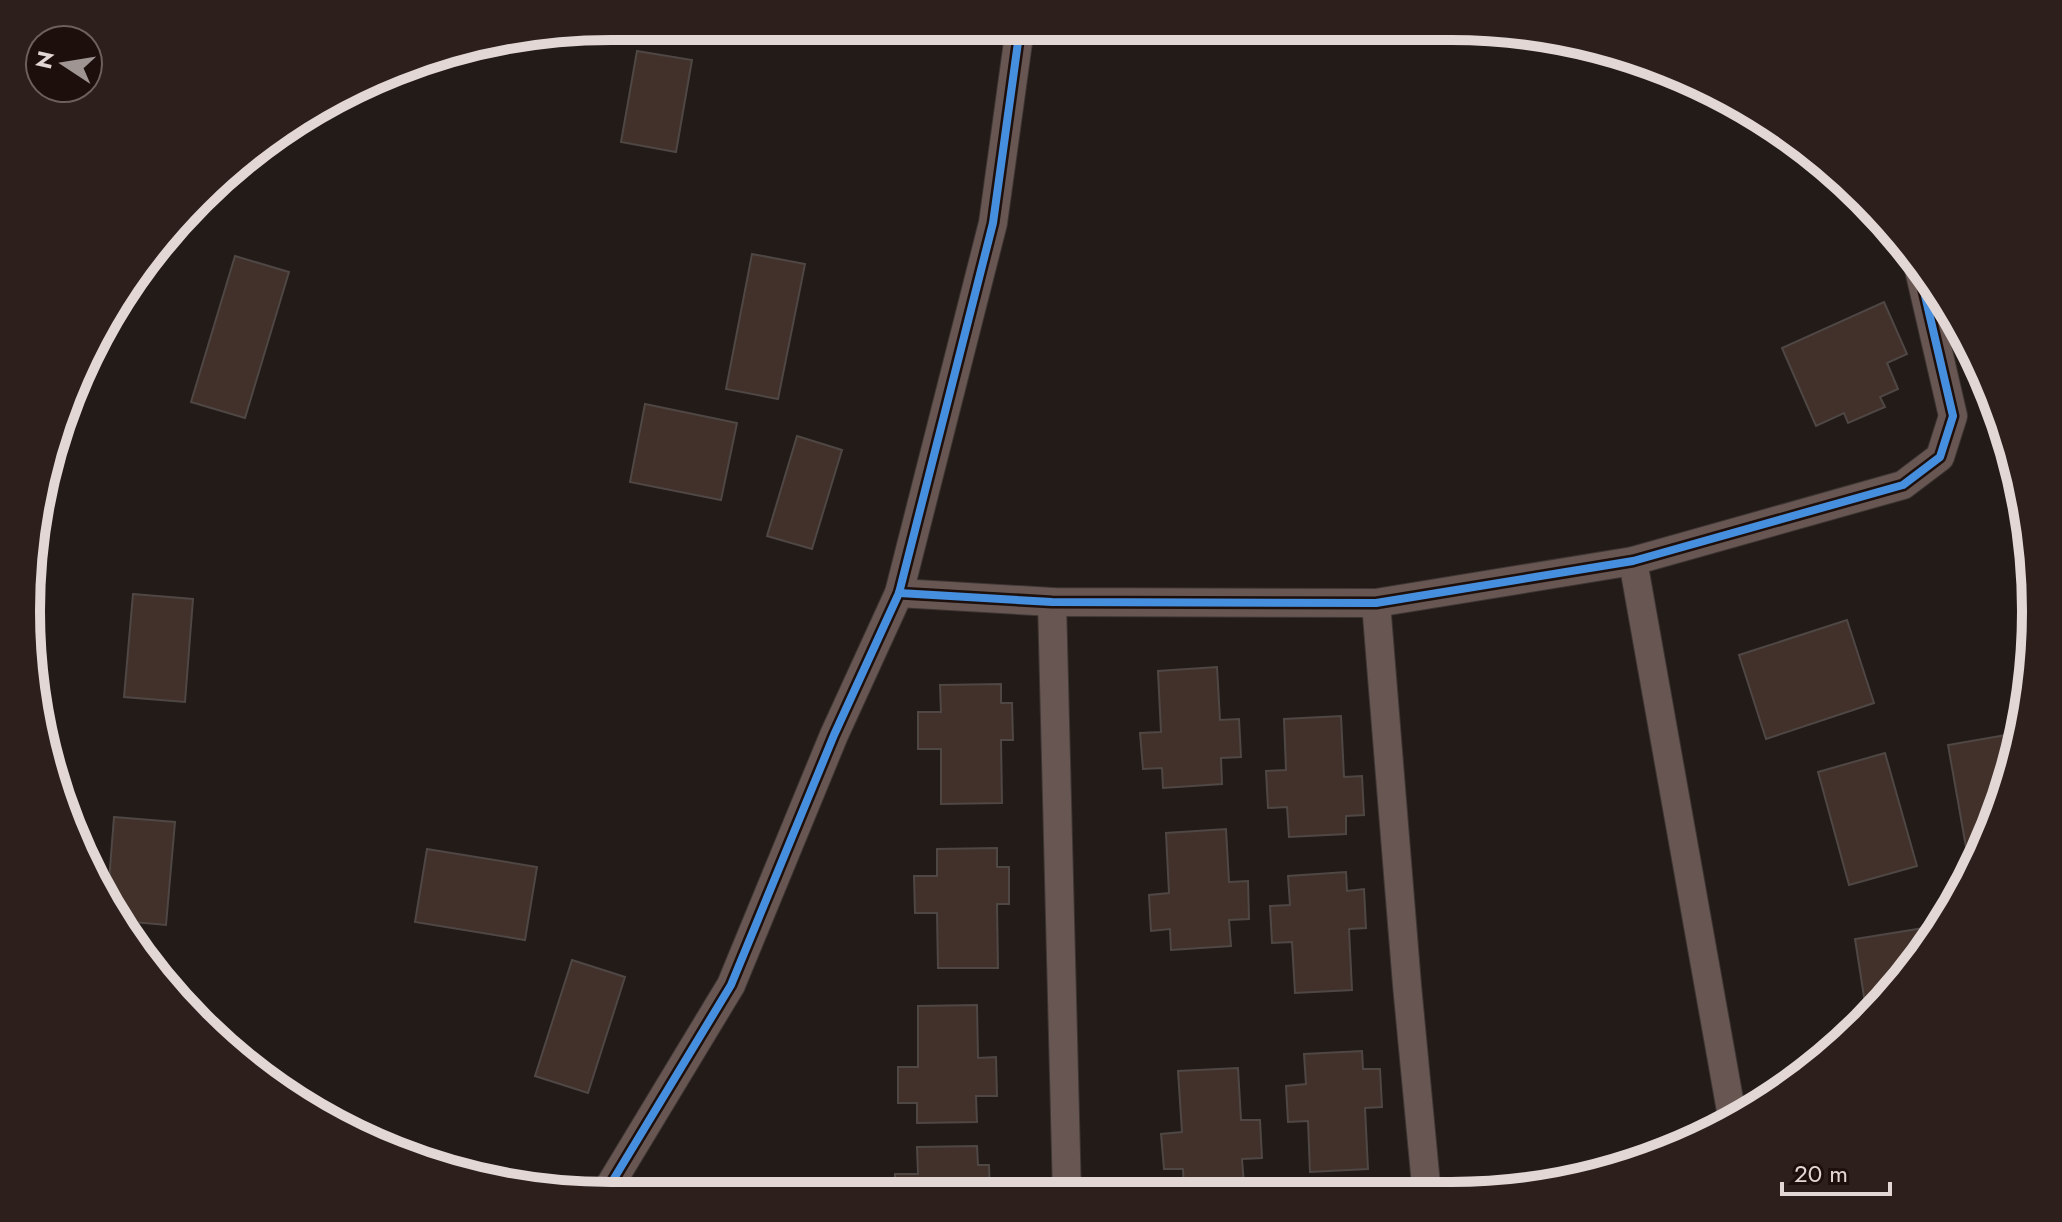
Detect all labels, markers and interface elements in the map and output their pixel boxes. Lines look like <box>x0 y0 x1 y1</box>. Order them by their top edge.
north arrow <box>24 24 104 104</box>
text: N <box>27 48 62 72</box>
scale bar <box>1782 1146 1890 1196</box>
text: 20 m <box>1794 1156 1848 1191</box>

